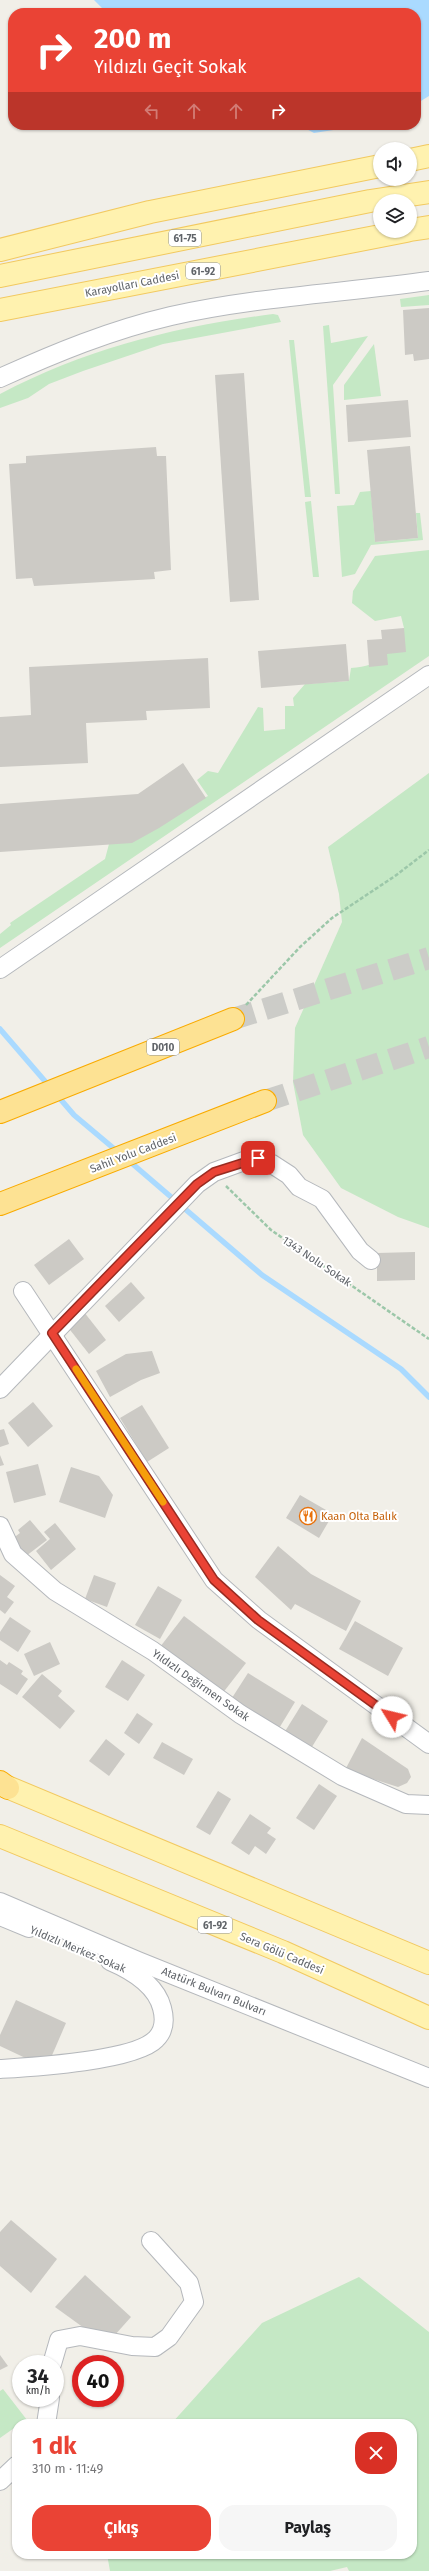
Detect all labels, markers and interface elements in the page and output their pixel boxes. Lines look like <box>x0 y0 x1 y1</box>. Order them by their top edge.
text: 200 m <box>94 22 172 55</box>
icon: right <box>28 24 80 76</box>
text: Yıldızlı Geçit Sokak <box>94 56 247 78</box>
icon: left <box>141 100 163 122</box>
icon: ahead <box>183 100 205 122</box>
icon: ahead <box>225 100 247 122</box>
icon: right <box>267 100 289 122</box>
map controls <box>373 142 417 238</box>
button: sound <box>373 142 417 186</box>
button: layers <box>373 194 417 238</box>
road number: 61-75 <box>169 230 201 246</box>
road number: 61-92 <box>186 263 220 279</box>
street label: Karayolları Caddesi <box>84 269 180 300</box>
road number: D010 <box>147 1039 179 1055</box>
street label: Sahil Yolu Caddesi <box>88 1131 178 1176</box>
pin <box>241 1141 275 1175</box>
icon: arrive <box>247 1147 269 1169</box>
street label: 1343 Nolu Sokak <box>280 1234 354 1289</box>
restaurant icon: Kaan Olta Balık <box>298 1506 318 1526</box>
place label: Kaan Olta Balık <box>321 1510 397 1523</box>
street label: Yıldızlı Değirmen Sokak <box>149 1647 252 1724</box>
position arrow <box>371 1696 413 1738</box>
road number: 61-92 <box>198 1917 232 1933</box>
street label: Yıldızlı Merkez Sokak <box>28 1923 128 1976</box>
street label: Sera Gölü Caddesi <box>238 1930 326 1977</box>
street label: Atatürk Bulvarı Bulvarı <box>160 1964 268 2018</box>
speed limit sign: 40 <box>72 2355 124 2407</box>
text: 34 <box>27 2364 49 2388</box>
text: km/h <box>26 2385 50 2397</box>
text: 1 dk <box>32 2432 76 2460</box>
button: close <box>355 2432 397 2474</box>
text: 310 m · 11:49 <box>32 2461 103 2476</box>
button: Çıkış <box>32 2505 211 2551</box>
button: Paylaş <box>219 2505 397 2551</box>

